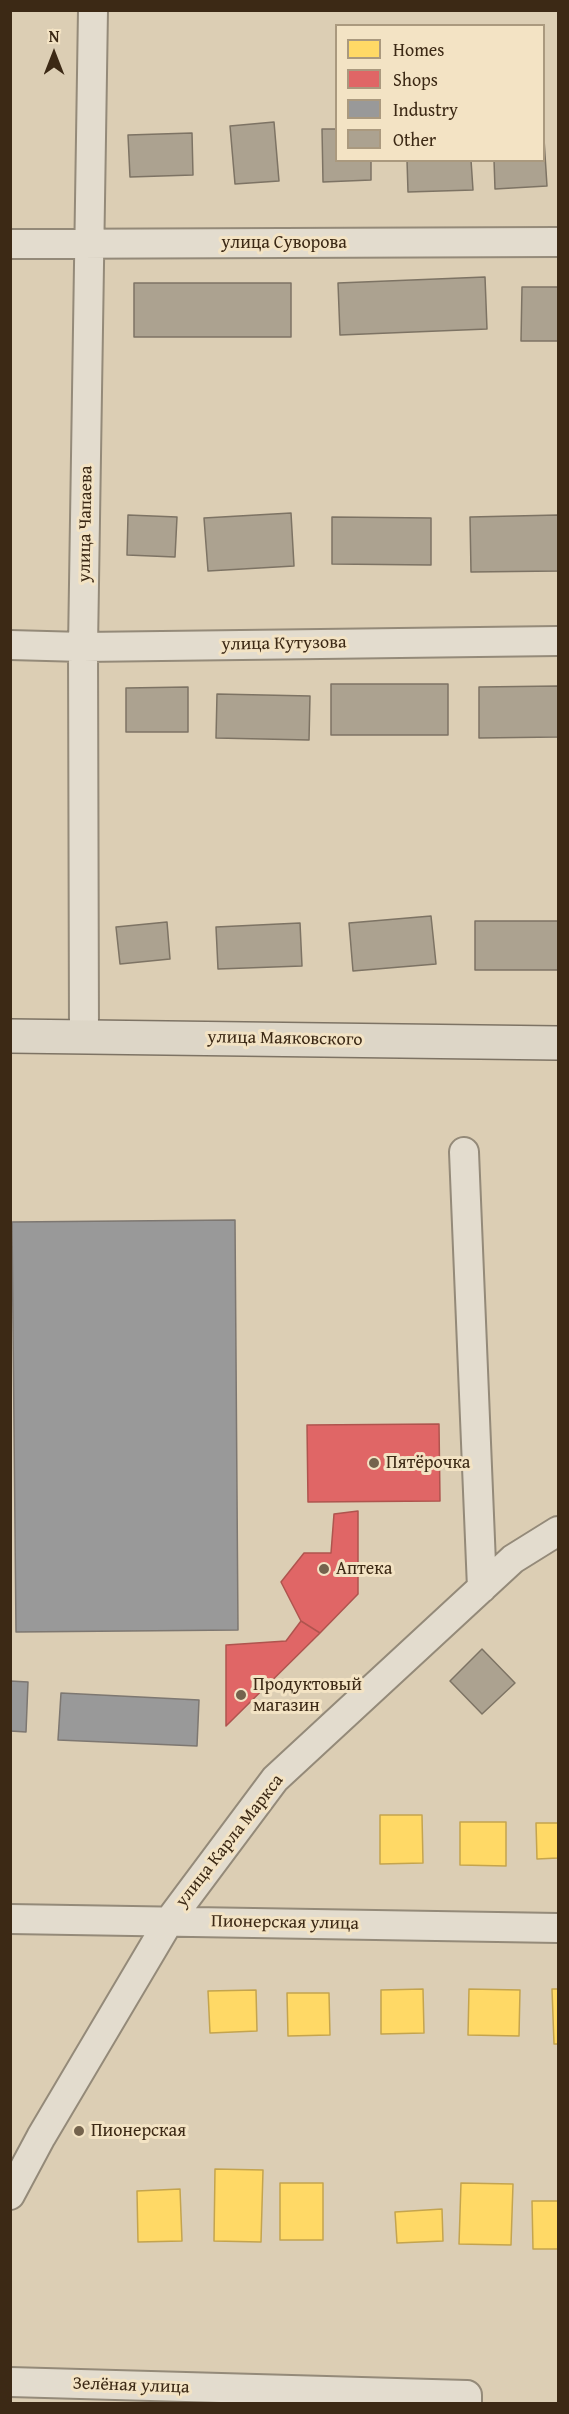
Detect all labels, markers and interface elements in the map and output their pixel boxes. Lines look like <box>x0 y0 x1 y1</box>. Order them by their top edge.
north arrow <box>24 24 84 84</box>
text: N <box>49 24 59 48</box>
legend <box>335 24 545 162</box>
text: Homes <box>393 36 444 63</box>
text: Shops <box>393 66 438 93</box>
text: Industry <box>393 96 458 123</box>
text: Other <box>393 126 436 153</box>
street label: улица Суворова <box>221 232 347 254</box>
street label: улица Чапаева <box>74 466 98 582</box>
street label: улица Кутузова <box>221 632 347 656</box>
street label: улица Маяковского <box>207 1027 363 1051</box>
place label: Пятёрочка <box>386 1452 470 1474</box>
marker: Пятёрочка <box>367 1456 381 1470</box>
place label: Аптека <box>336 1558 392 1580</box>
marker: Аптека <box>317 1562 331 1576</box>
place label: Продуктовый магазин <box>253 1674 362 1716</box>
marker: Продуктовый магазин <box>234 1688 248 1702</box>
street label: улица Карла Маркса <box>171 1770 289 1912</box>
street label: Пионерская улица <box>211 1911 359 1935</box>
place label: Пионерская <box>91 2120 186 2142</box>
marker: Пионерская <box>72 2124 86 2138</box>
street label: Зелёная улица <box>72 2373 190 2399</box>

